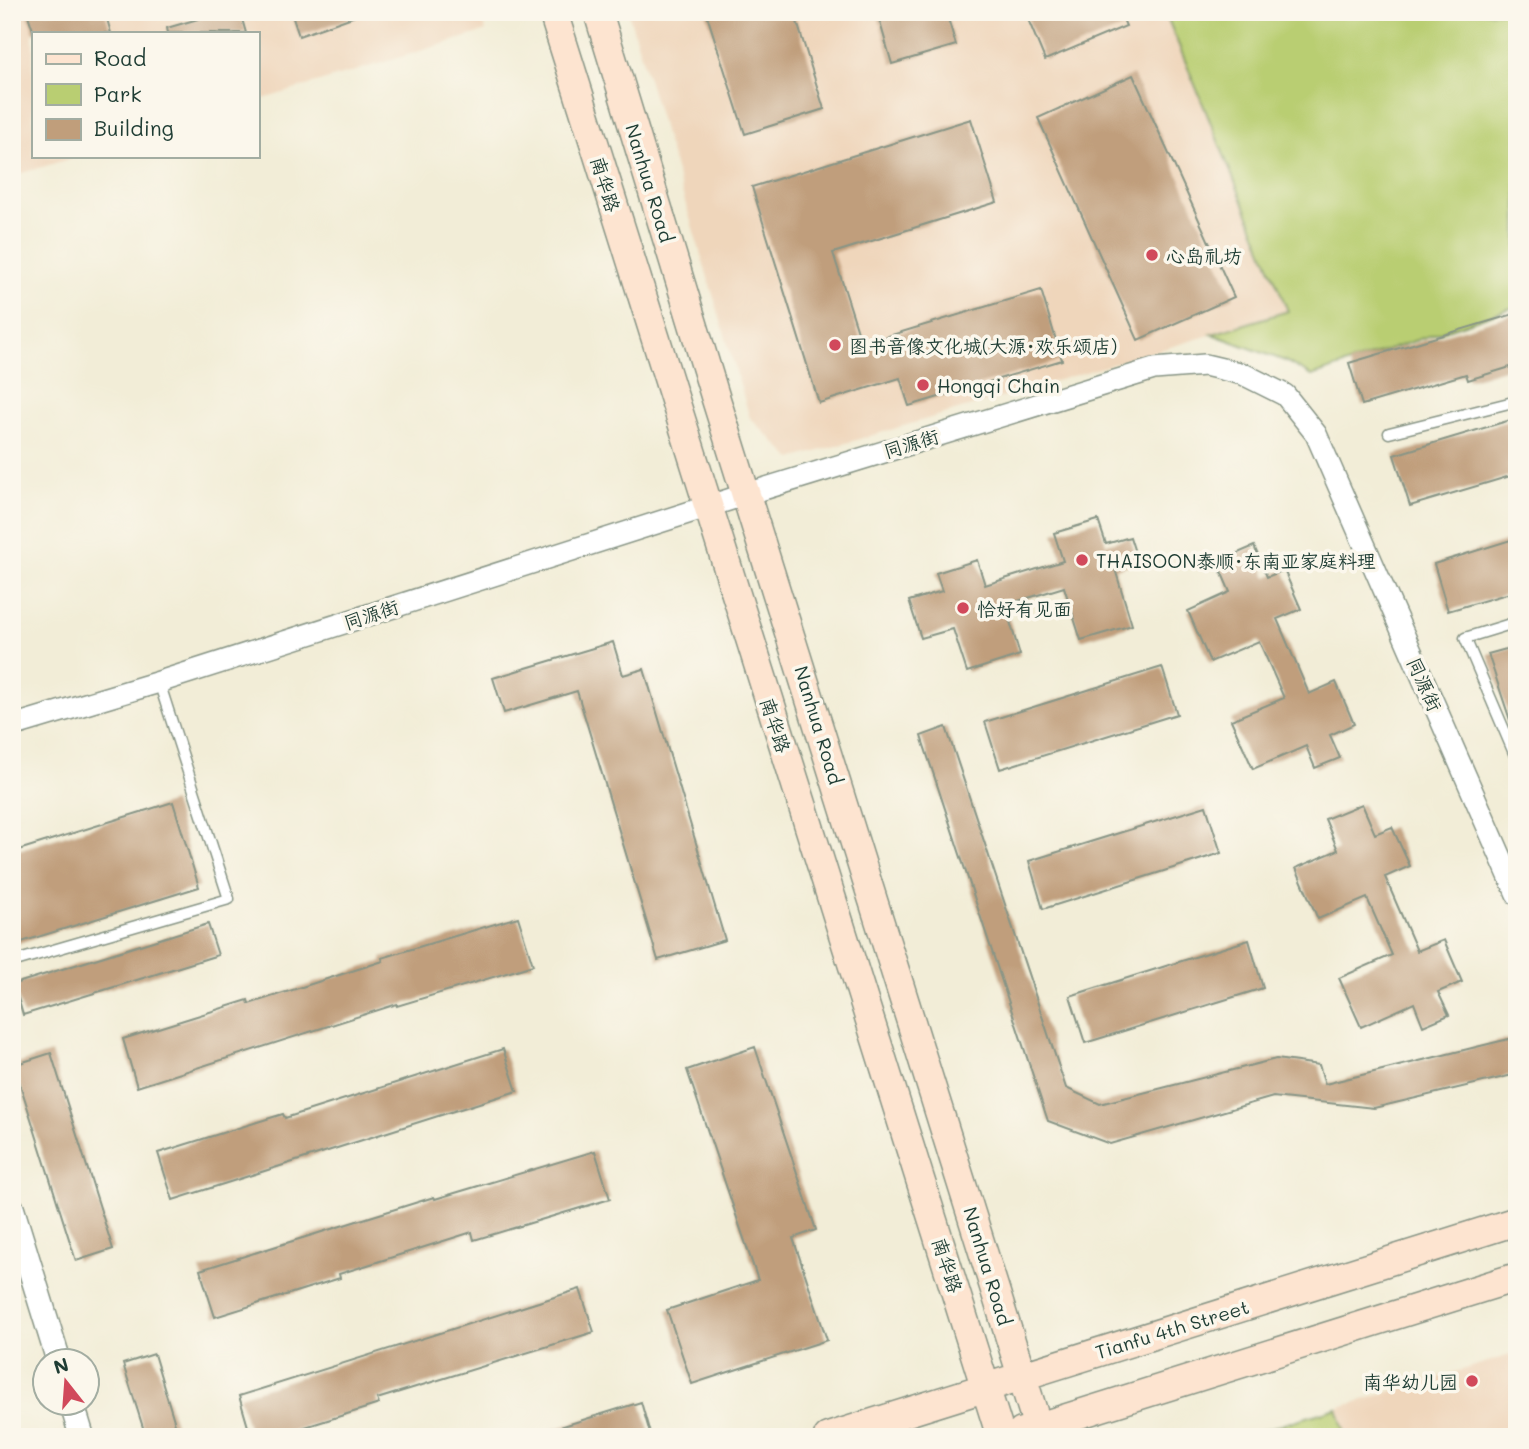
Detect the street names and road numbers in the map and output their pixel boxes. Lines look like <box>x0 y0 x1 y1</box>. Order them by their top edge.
street label: Nanhua Road <box>620 121 680 245</box>
street label: 南华路 <box>586 153 626 215</box>
street label: 同源街 <box>880 423 942 463</box>
street label: 同源街 <box>340 593 402 635</box>
street label: 同源街 <box>1402 653 1448 715</box>
street label: Nanhua Road <box>789 663 849 787</box>
street label: 南华路 <box>755 694 797 756</box>
street label: Nanhua Road <box>958 1204 1018 1328</box>
street label: 南华路 <box>927 1234 969 1296</box>
street label: Tianfu 4th Street <box>1092 1294 1252 1364</box>

